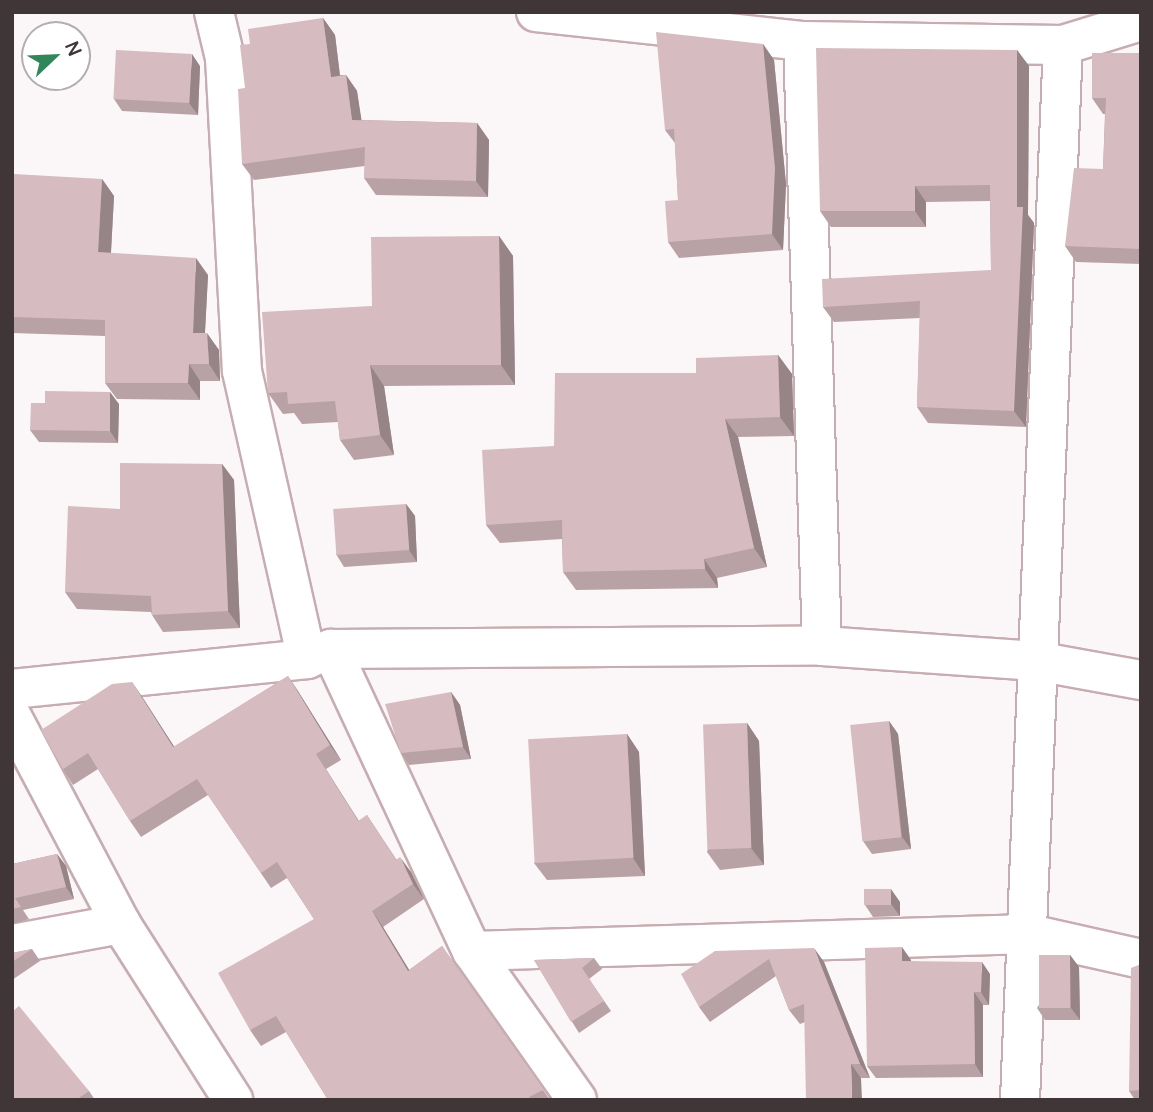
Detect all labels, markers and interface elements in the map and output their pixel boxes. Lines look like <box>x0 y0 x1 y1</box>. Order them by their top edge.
north arrow <box>21 21 91 91</box>
text: N <box>59 37 88 60</box>

